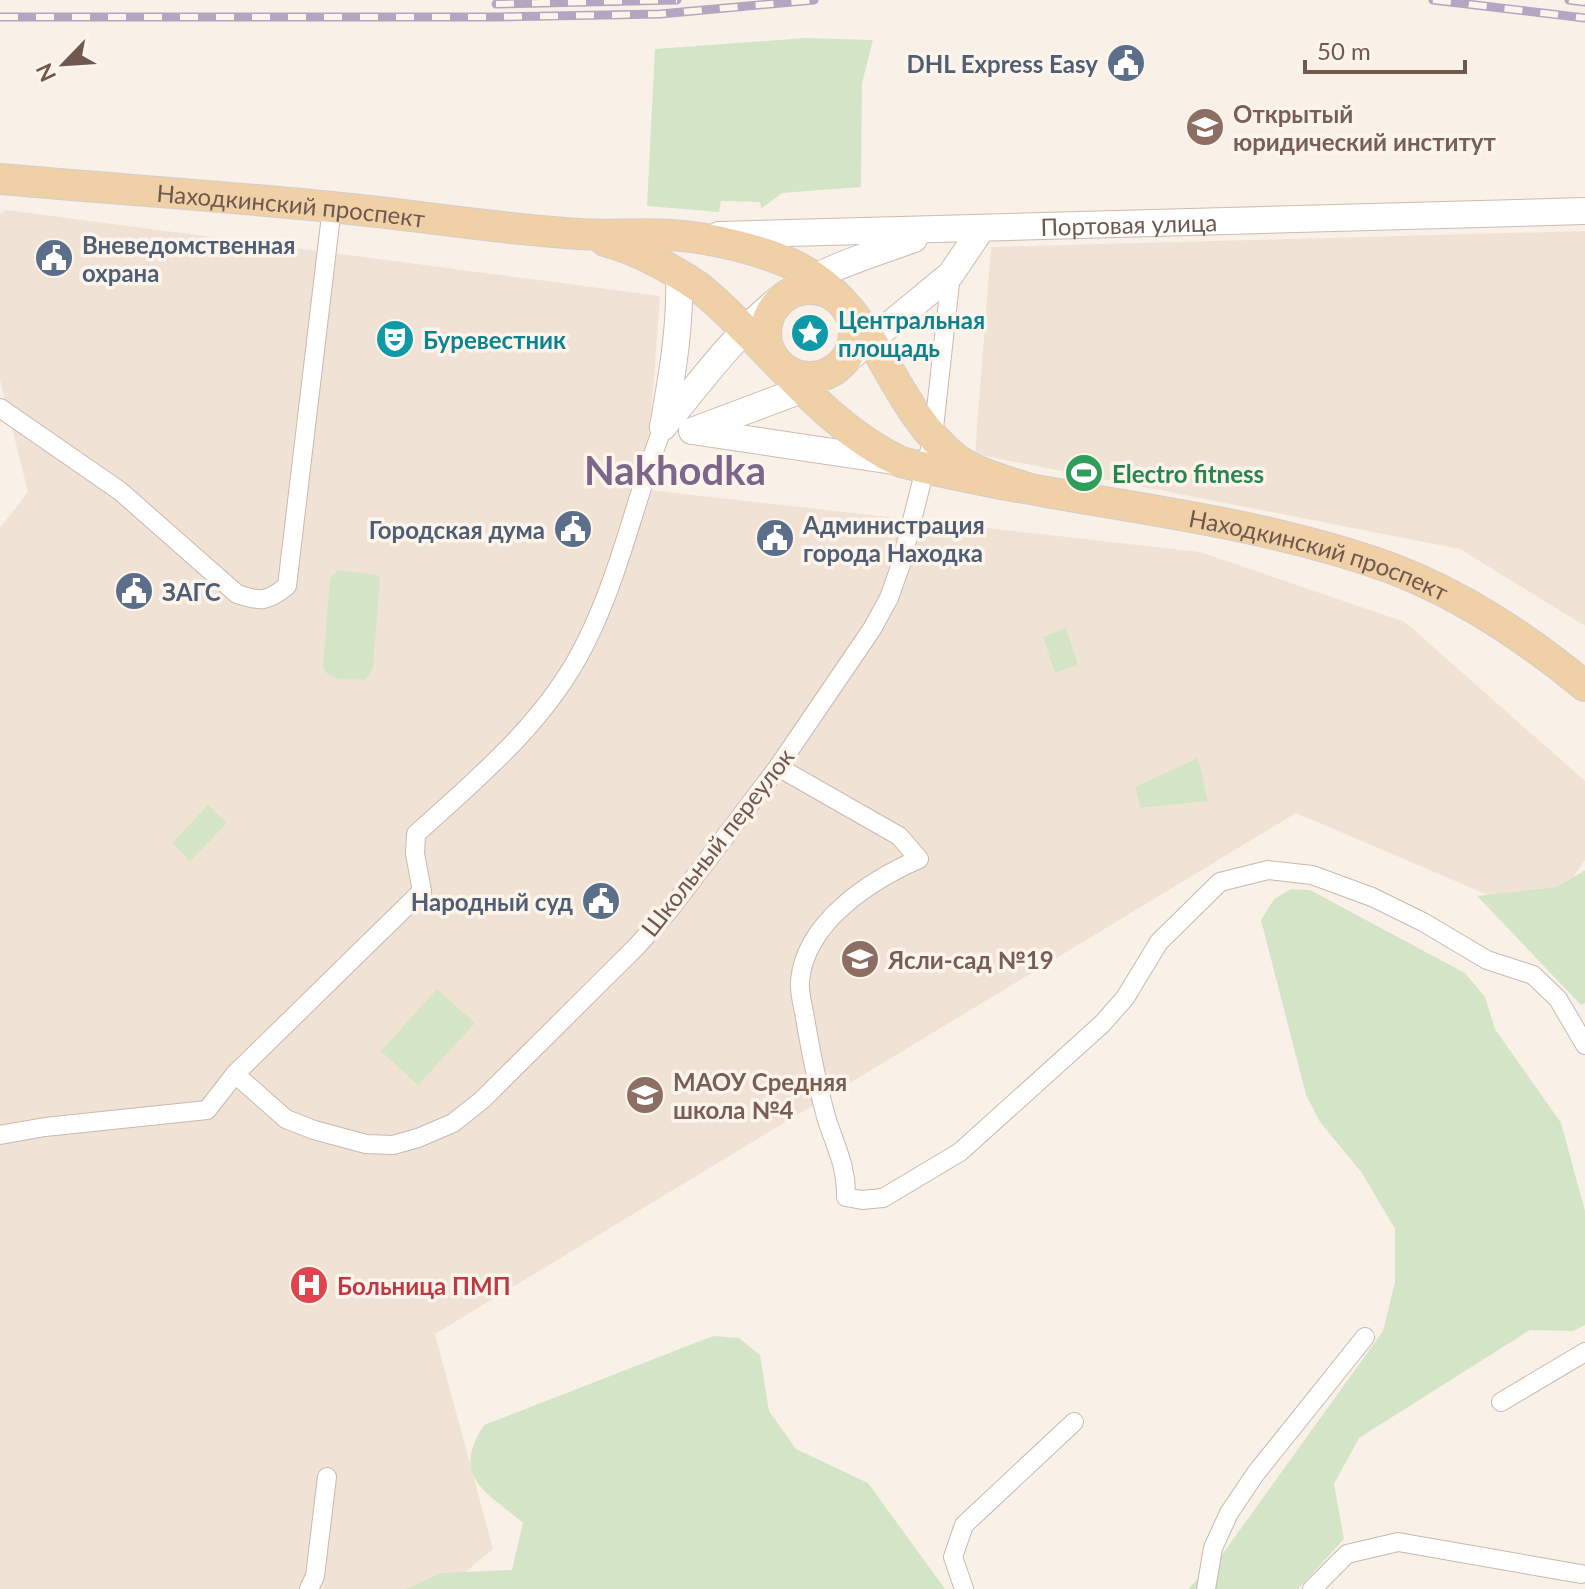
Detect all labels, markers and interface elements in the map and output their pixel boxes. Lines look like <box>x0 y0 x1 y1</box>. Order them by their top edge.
north arrow <box>24 24 104 104</box>
scale bar <box>1305 24 1465 74</box>
text: 50 m <box>1317 36 1371 65</box>
public building icon: DHL Express Easy <box>1105 42 1147 84</box>
place label: DHL Express Easy <box>906 49 1098 78</box>
text: N <box>30 59 61 86</box>
place label: Открытый юридический институт <box>1233 99 1496 156</box>
school or university icon: Открытый юридический институт <box>1184 106 1226 148</box>
street label: Находкинский проспект <box>156 177 427 232</box>
street label: Портовая улица <box>1040 207 1218 241</box>
place label: Вневедомственная охрана <box>82 230 295 287</box>
public building icon: Вневедомственная охрана <box>33 237 75 279</box>
place label: Центральная площадь <box>838 305 985 362</box>
place icon: Центральная площадь <box>789 312 831 354</box>
theatre icon: Буревестник <box>374 318 416 360</box>
place label: Буревестник <box>423 325 566 354</box>
district label: Nakhodka <box>584 446 766 494</box>
sports icon: Electro fitness <box>1063 452 1105 494</box>
place label: Electro fitness <box>1112 459 1264 488</box>
street label: Находкинский проспект <box>1187 502 1453 606</box>
public building icon: Городская дума <box>552 508 594 550</box>
place label: Администрация города Находка <box>802 510 985 567</box>
place label: Городская дума <box>369 515 545 544</box>
public building icon: Администрация города Находка <box>754 517 796 559</box>
public building icon: ЗАГС <box>113 570 155 612</box>
place label: ЗАГС <box>162 577 221 606</box>
street label: Школьный переулок <box>635 742 800 942</box>
public building icon: Народный суд <box>580 880 622 922</box>
place label: Народный суд <box>411 887 573 916</box>
school or university icon: Ясли-сад №19 <box>839 938 881 980</box>
place label: Ясли-сад №19 <box>887 945 1054 974</box>
place label: МАОУ Средняя школа №4 <box>673 1067 847 1124</box>
school or university icon: МАОУ Средняя школа №4 <box>624 1074 666 1116</box>
hospital icon: Больница ПМП <box>288 1264 330 1306</box>
place label: Больница ПМП <box>337 1271 511 1300</box>

